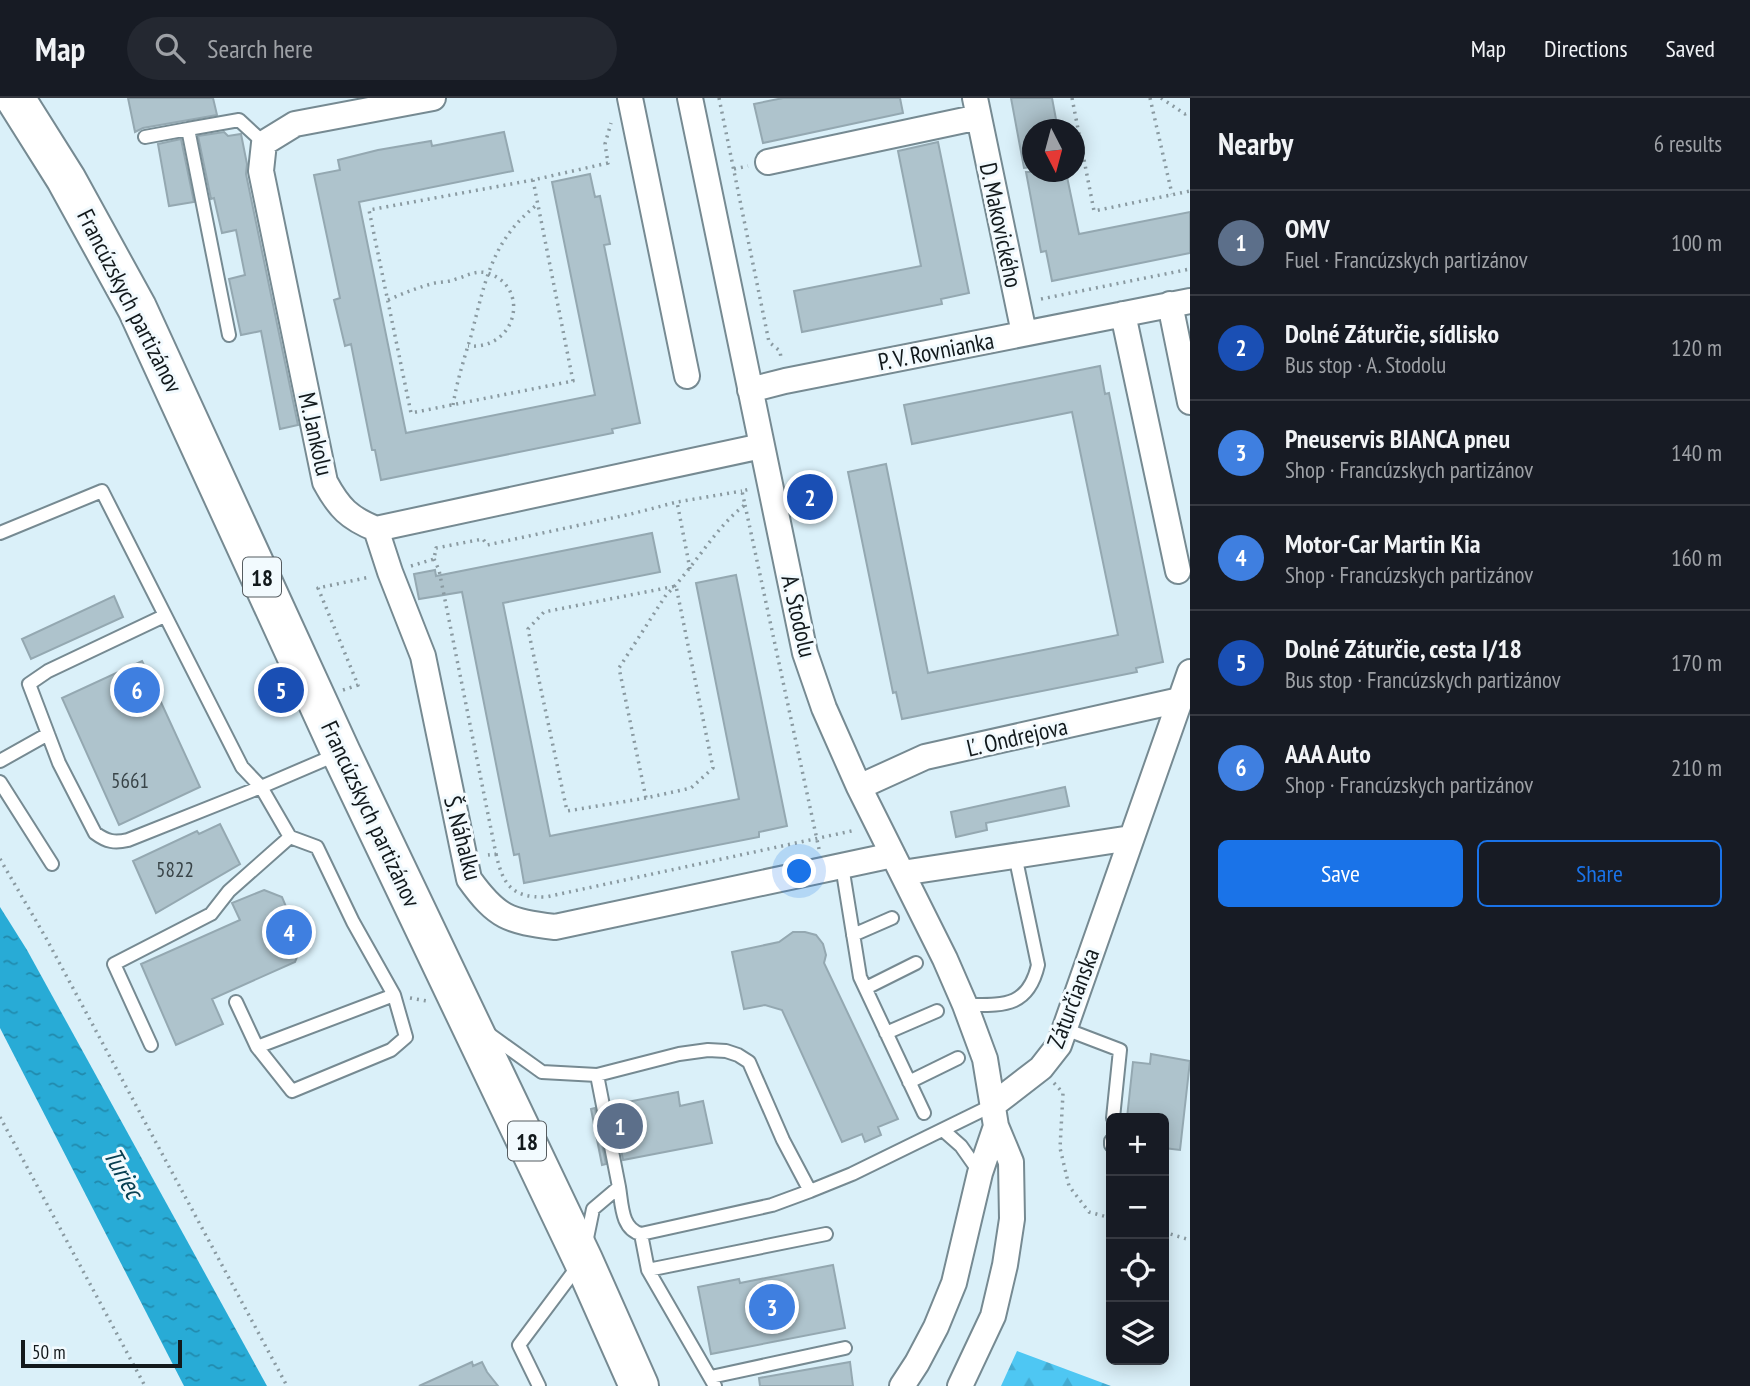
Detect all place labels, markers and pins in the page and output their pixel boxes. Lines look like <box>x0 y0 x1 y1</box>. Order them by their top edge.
pin: 2 <box>787 471 833 523</box>
pin: 6 <box>114 664 160 716</box>
pin: 5 <box>258 664 304 716</box>
pin: 4 <box>266 906 312 958</box>
pin: 1 <box>597 1100 643 1152</box>
pin: 3 <box>749 1281 795 1333</box>

